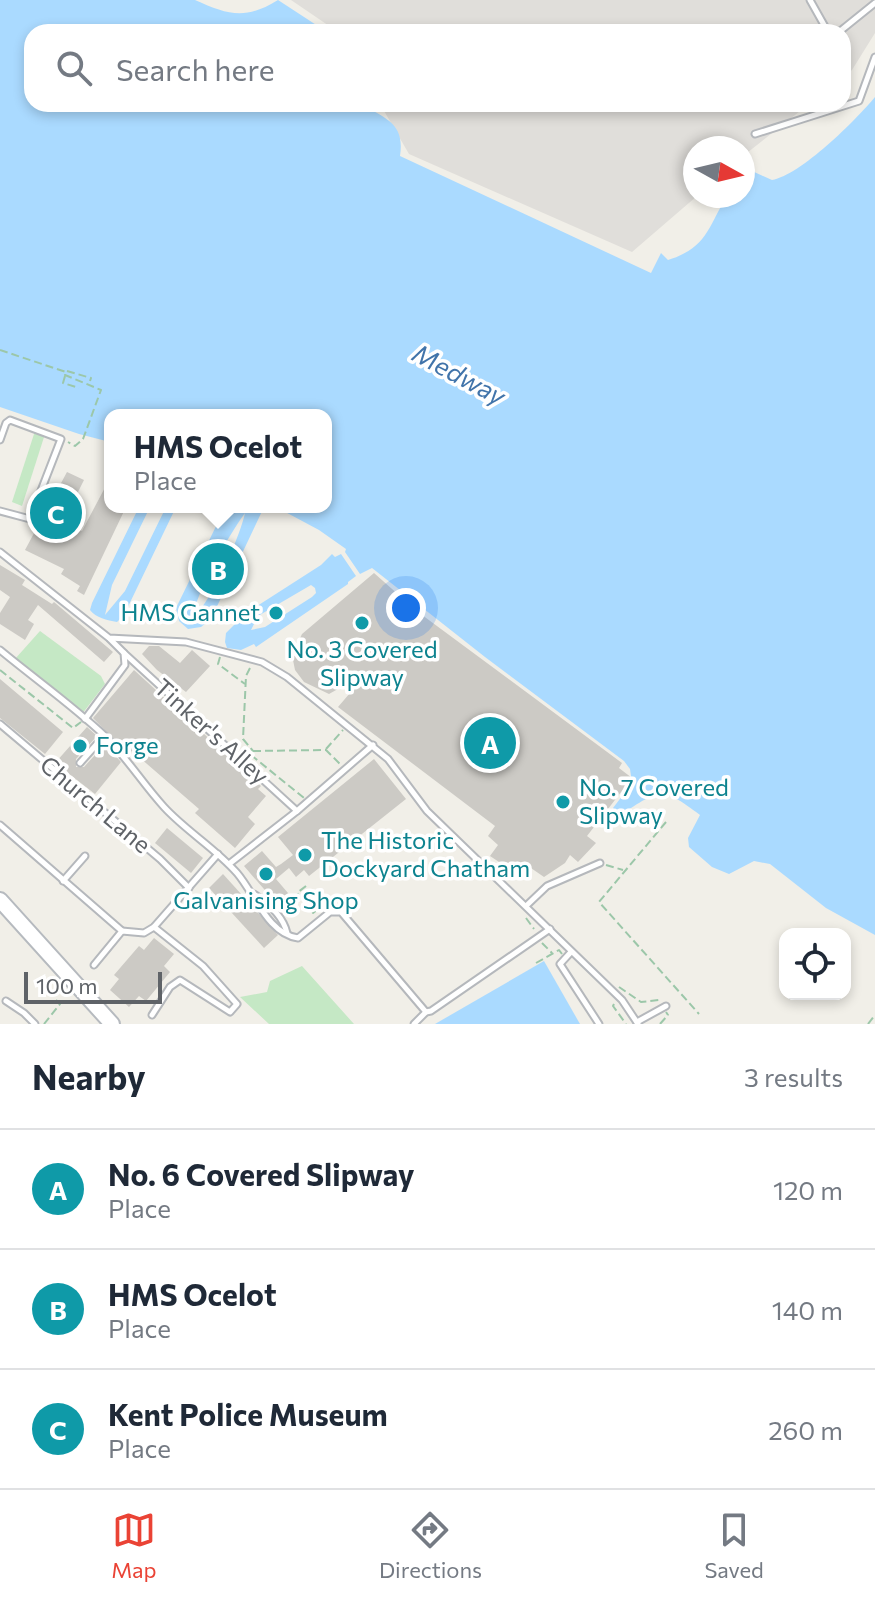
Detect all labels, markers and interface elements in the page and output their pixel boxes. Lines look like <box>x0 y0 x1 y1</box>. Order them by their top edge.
search box <box>24 24 851 112</box>
icon: search <box>52 46 96 90</box>
text: Search here <box>116 50 275 87</box>
north arrow <box>683 136 755 208</box>
water label: Medway <box>408 336 513 412</box>
popup <box>104 409 332 513</box>
text: HMS Ocelot <box>134 427 302 464</box>
text: Place <box>134 464 197 495</box>
pin: C <box>30 483 82 543</box>
pin: B <box>192 539 244 599</box>
your location <box>386 588 426 628</box>
place label: HMS Gannet <box>120 597 260 626</box>
marker: HMS Gannet <box>267 604 285 622</box>
marker: No. 3 Covered Slipway <box>353 614 371 632</box>
place label: No. 3 Covered Slipway <box>287 634 438 691</box>
street label: Tinker's Alley <box>149 672 275 790</box>
pin: A <box>464 713 516 773</box>
place label: Forge <box>96 730 159 759</box>
marker: Forge <box>71 737 89 755</box>
street label: Church Lane <box>35 749 157 859</box>
place label: No. 7 Covered Slipway <box>579 772 729 829</box>
marker: No. 7 Covered Slipway <box>554 793 572 811</box>
place label: The Historic Dockyard Chatham <box>321 825 530 882</box>
marker: The Historic Dockyard Chatham <box>296 846 314 864</box>
marker: Galvanising Shop <box>257 865 275 883</box>
place label: Galvanising Shop <box>173 885 359 914</box>
map controls <box>779 928 851 1000</box>
button: locate <box>779 928 851 1000</box>
scale bar <box>24 968 162 1004</box>
text: 100 m <box>36 972 98 999</box>
text: Nearby <box>32 1055 146 1097</box>
text: 3 results <box>744 1061 843 1092</box>
text: No. 6 Covered Slipway <box>108 1155 414 1192</box>
text: A <box>49 1174 67 1205</box>
text: 120 m <box>773 1174 843 1205</box>
text: Place <box>108 1192 171 1223</box>
text: HMS Ocelot <box>108 1275 277 1312</box>
text: B <box>49 1294 67 1325</box>
text: 140 m <box>772 1294 843 1325</box>
text: Place <box>108 1312 171 1343</box>
text: Kent Police Museum <box>108 1395 388 1432</box>
text: C <box>49 1414 67 1445</box>
text: 260 m <box>768 1414 843 1445</box>
text: Place <box>108 1432 171 1463</box>
tab: Map <box>111 1508 157 1583</box>
tab: Directions <box>379 1508 482 1583</box>
tab: Saved <box>704 1508 764 1583</box>

